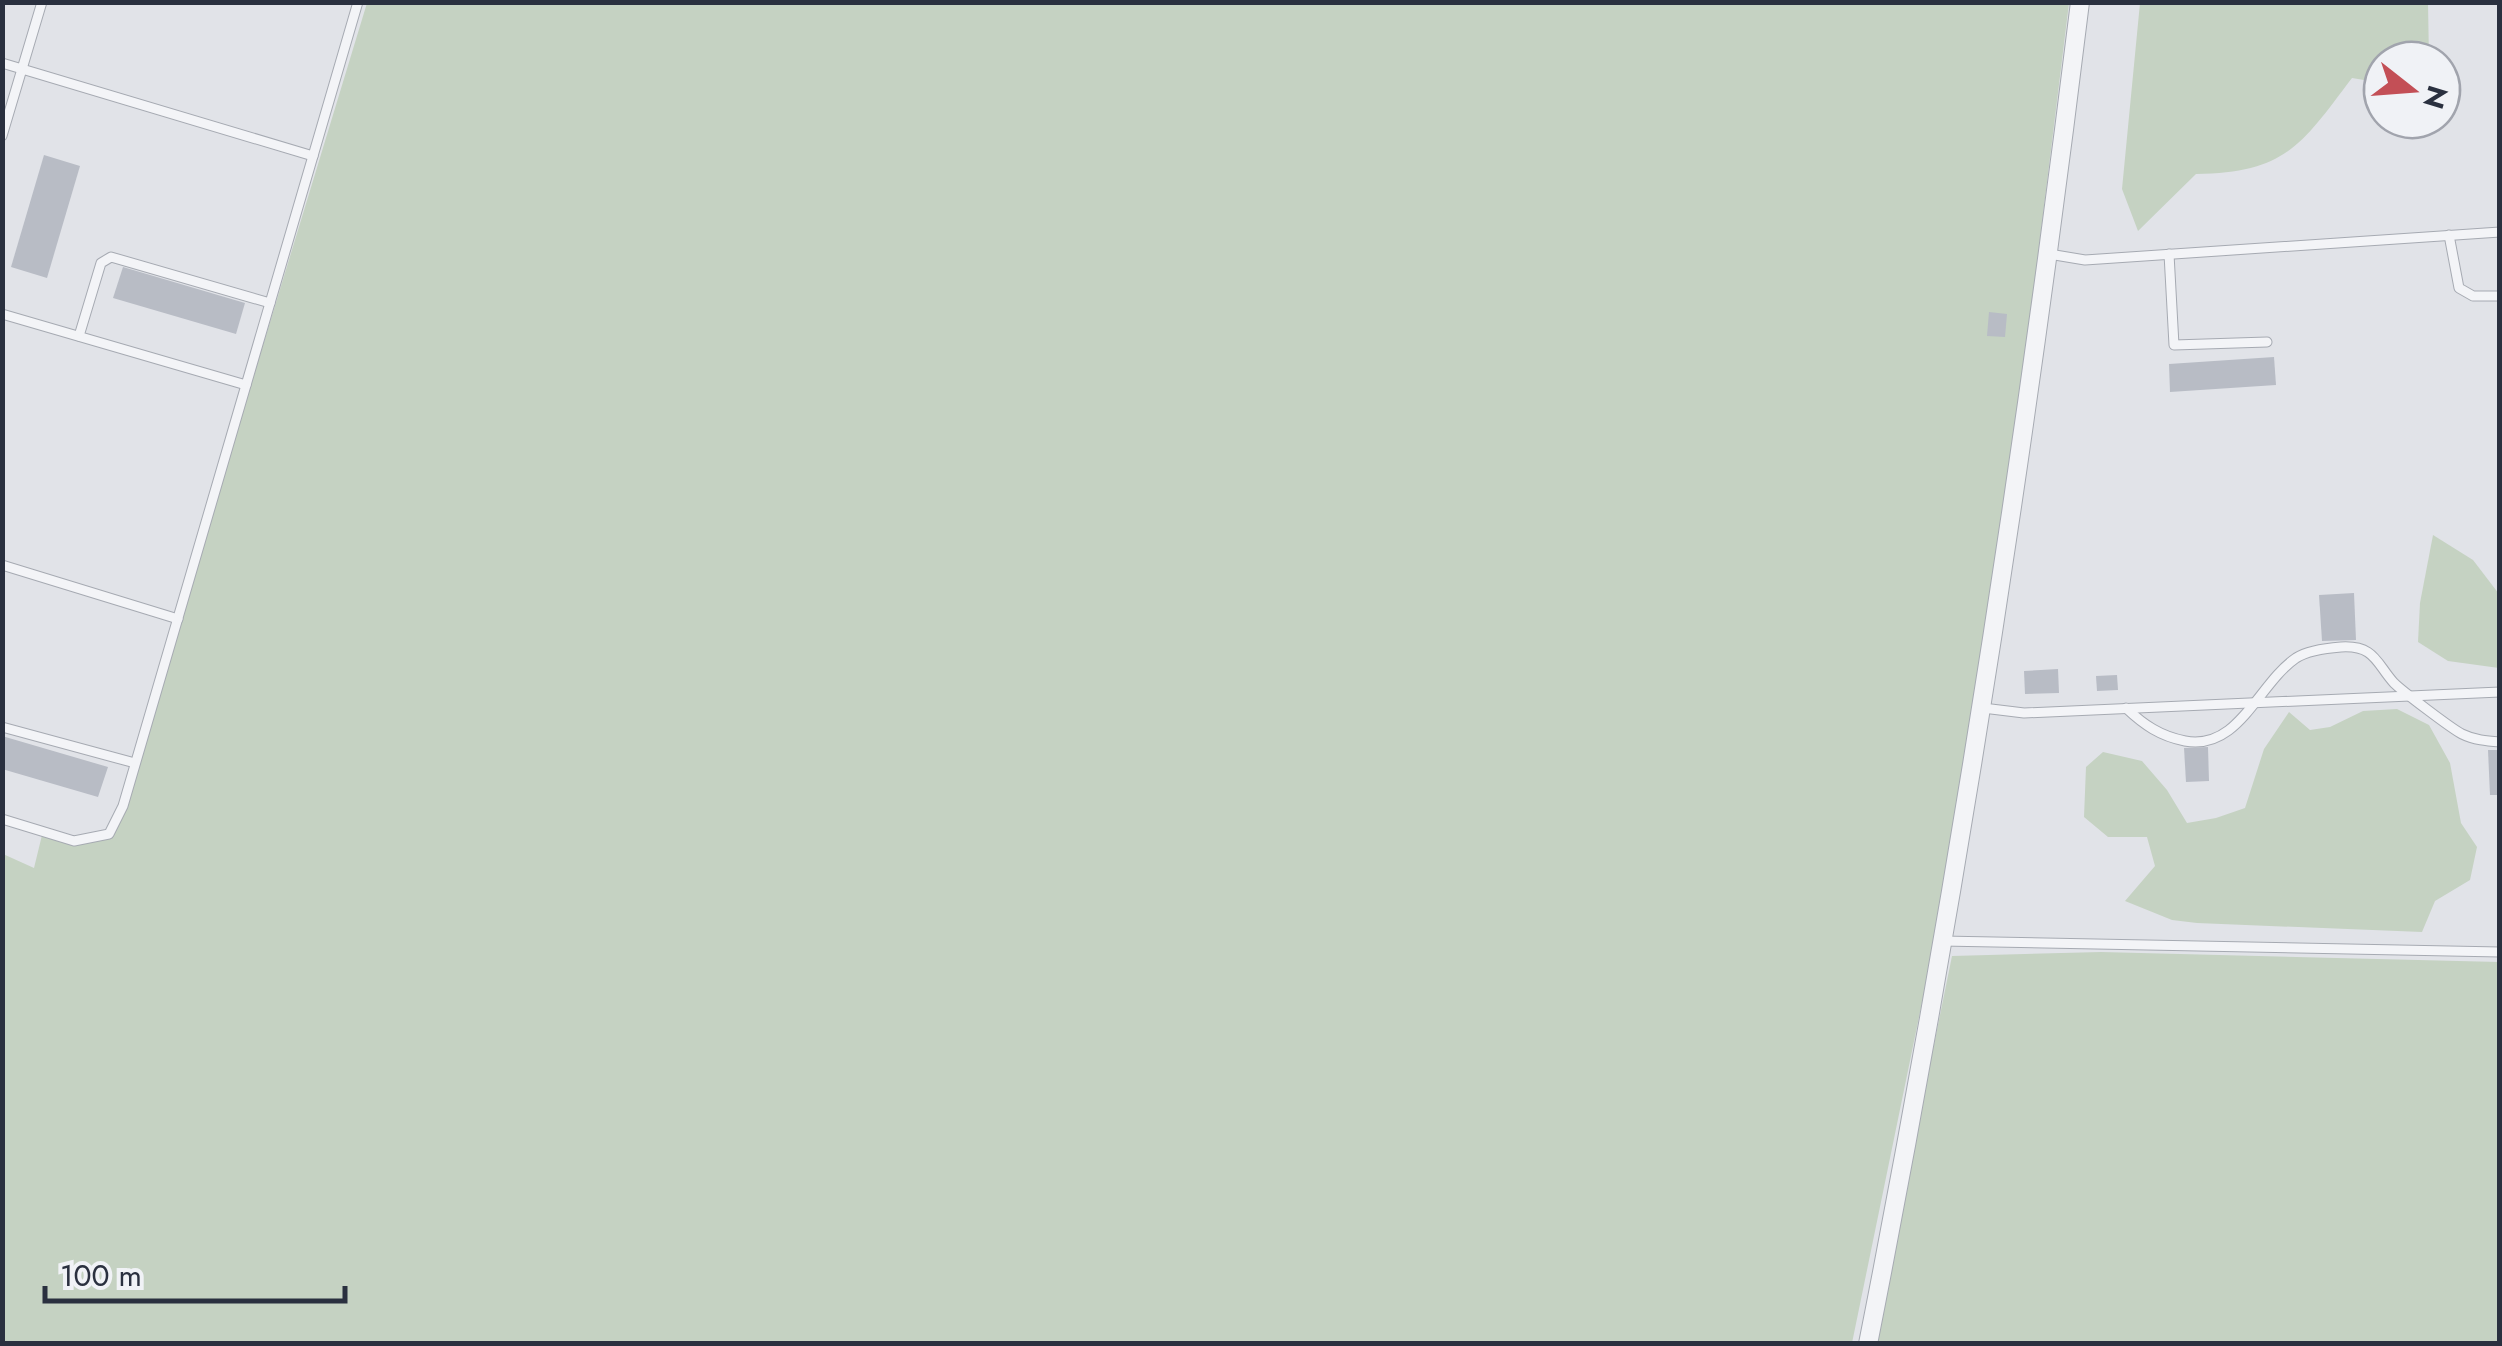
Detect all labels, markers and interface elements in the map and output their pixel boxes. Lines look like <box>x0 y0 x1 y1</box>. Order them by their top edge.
north arrow <box>2362 40 2462 140</box>
text: N <box>2413 81 2458 114</box>
scale bar <box>45 1241 345 1303</box>
text: 100 m <box>60 1254 142 1297</box>

